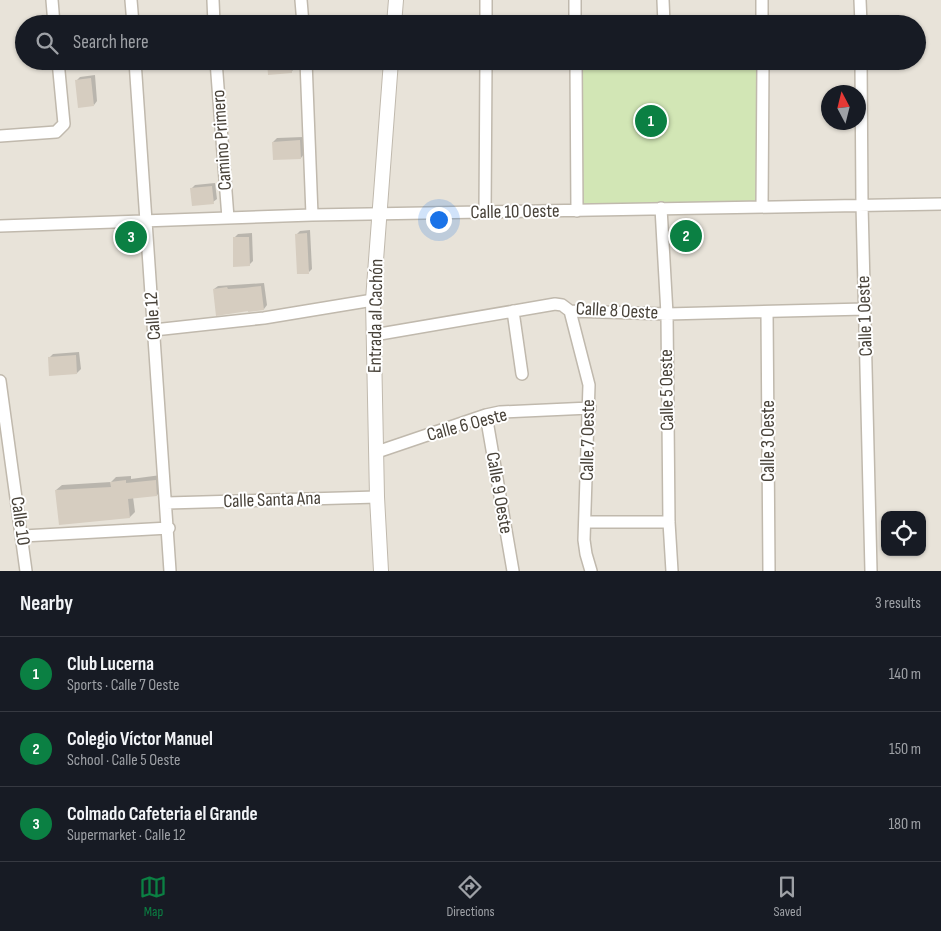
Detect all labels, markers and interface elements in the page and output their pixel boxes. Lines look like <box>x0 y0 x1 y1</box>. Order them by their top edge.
search box <box>15 15 926 70</box>
icon: search <box>33 29 61 57</box>
text: Search here <box>73 31 149 54</box>
north arrow <box>821 85 866 130</box>
street label: Camino Primero <box>207 89 237 191</box>
pin: 1 <box>635 102 667 140</box>
street label: Calle 10 Oeste <box>470 200 560 224</box>
your location <box>426 207 452 233</box>
pin: 2 <box>670 217 702 255</box>
pin: 3 <box>115 218 147 256</box>
street label: Entrada al Cachón <box>364 259 388 373</box>
street label: Calle 1 Oeste <box>852 275 878 357</box>
street label: Calle 12 <box>140 291 166 341</box>
street label: Calle 8 Oeste <box>575 297 659 325</box>
street label: Calle 5 Oeste <box>655 349 679 431</box>
street label: Calle 7 Oeste <box>576 399 600 481</box>
street label: Calle 3 Oeste <box>757 400 780 482</box>
street label: Calle 6 Oeste <box>424 403 510 447</box>
street label: Calle 9 Oeste <box>481 450 517 536</box>
street label: Calle Santa Ana <box>223 487 321 513</box>
street label: Calle 10 <box>5 495 35 547</box>
map controls <box>881 511 926 556</box>
button: locate <box>881 511 926 556</box>
text: Nearby <box>20 591 73 616</box>
text: 3 results <box>875 594 921 613</box>
text: Club Lucerna <box>67 653 154 676</box>
text: 1 <box>33 665 39 684</box>
text: 140 m <box>889 665 921 684</box>
text: Sports · Calle 7 Oeste <box>67 676 179 695</box>
text: Colegio Víctor Manuel <box>67 728 213 751</box>
text: 2 <box>32 740 40 759</box>
text: 150 m <box>889 740 921 759</box>
text: School · Calle 5 Oeste <box>67 751 180 770</box>
text: Colmado Cafeteria el Grande <box>67 803 258 826</box>
text: 3 <box>32 815 40 834</box>
text: 180 m <box>888 815 921 834</box>
text: Supermarket · Calle 12 <box>67 826 186 845</box>
tab: Map <box>139 873 167 920</box>
tab: Directions <box>446 873 495 920</box>
tab: Saved <box>773 873 802 920</box>

